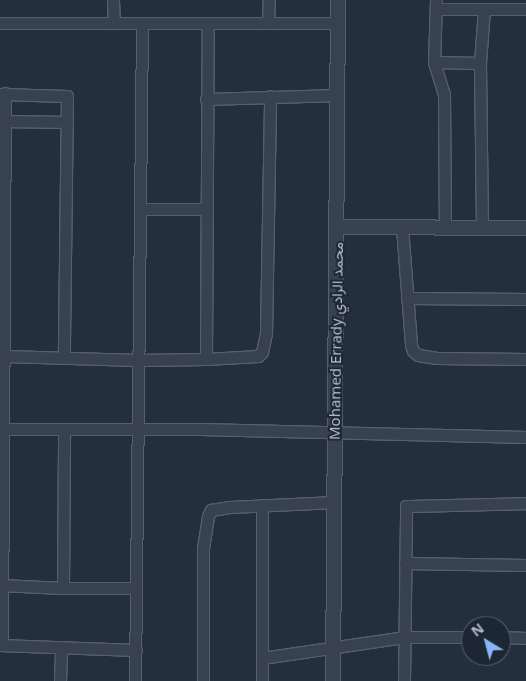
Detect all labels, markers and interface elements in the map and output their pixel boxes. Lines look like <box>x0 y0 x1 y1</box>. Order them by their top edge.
street label: Mohamed Errady محمد الرادي <box>325 242 347 440</box>
north arrow <box>461 616 511 666</box>
text: N <box>467 618 488 640</box>

